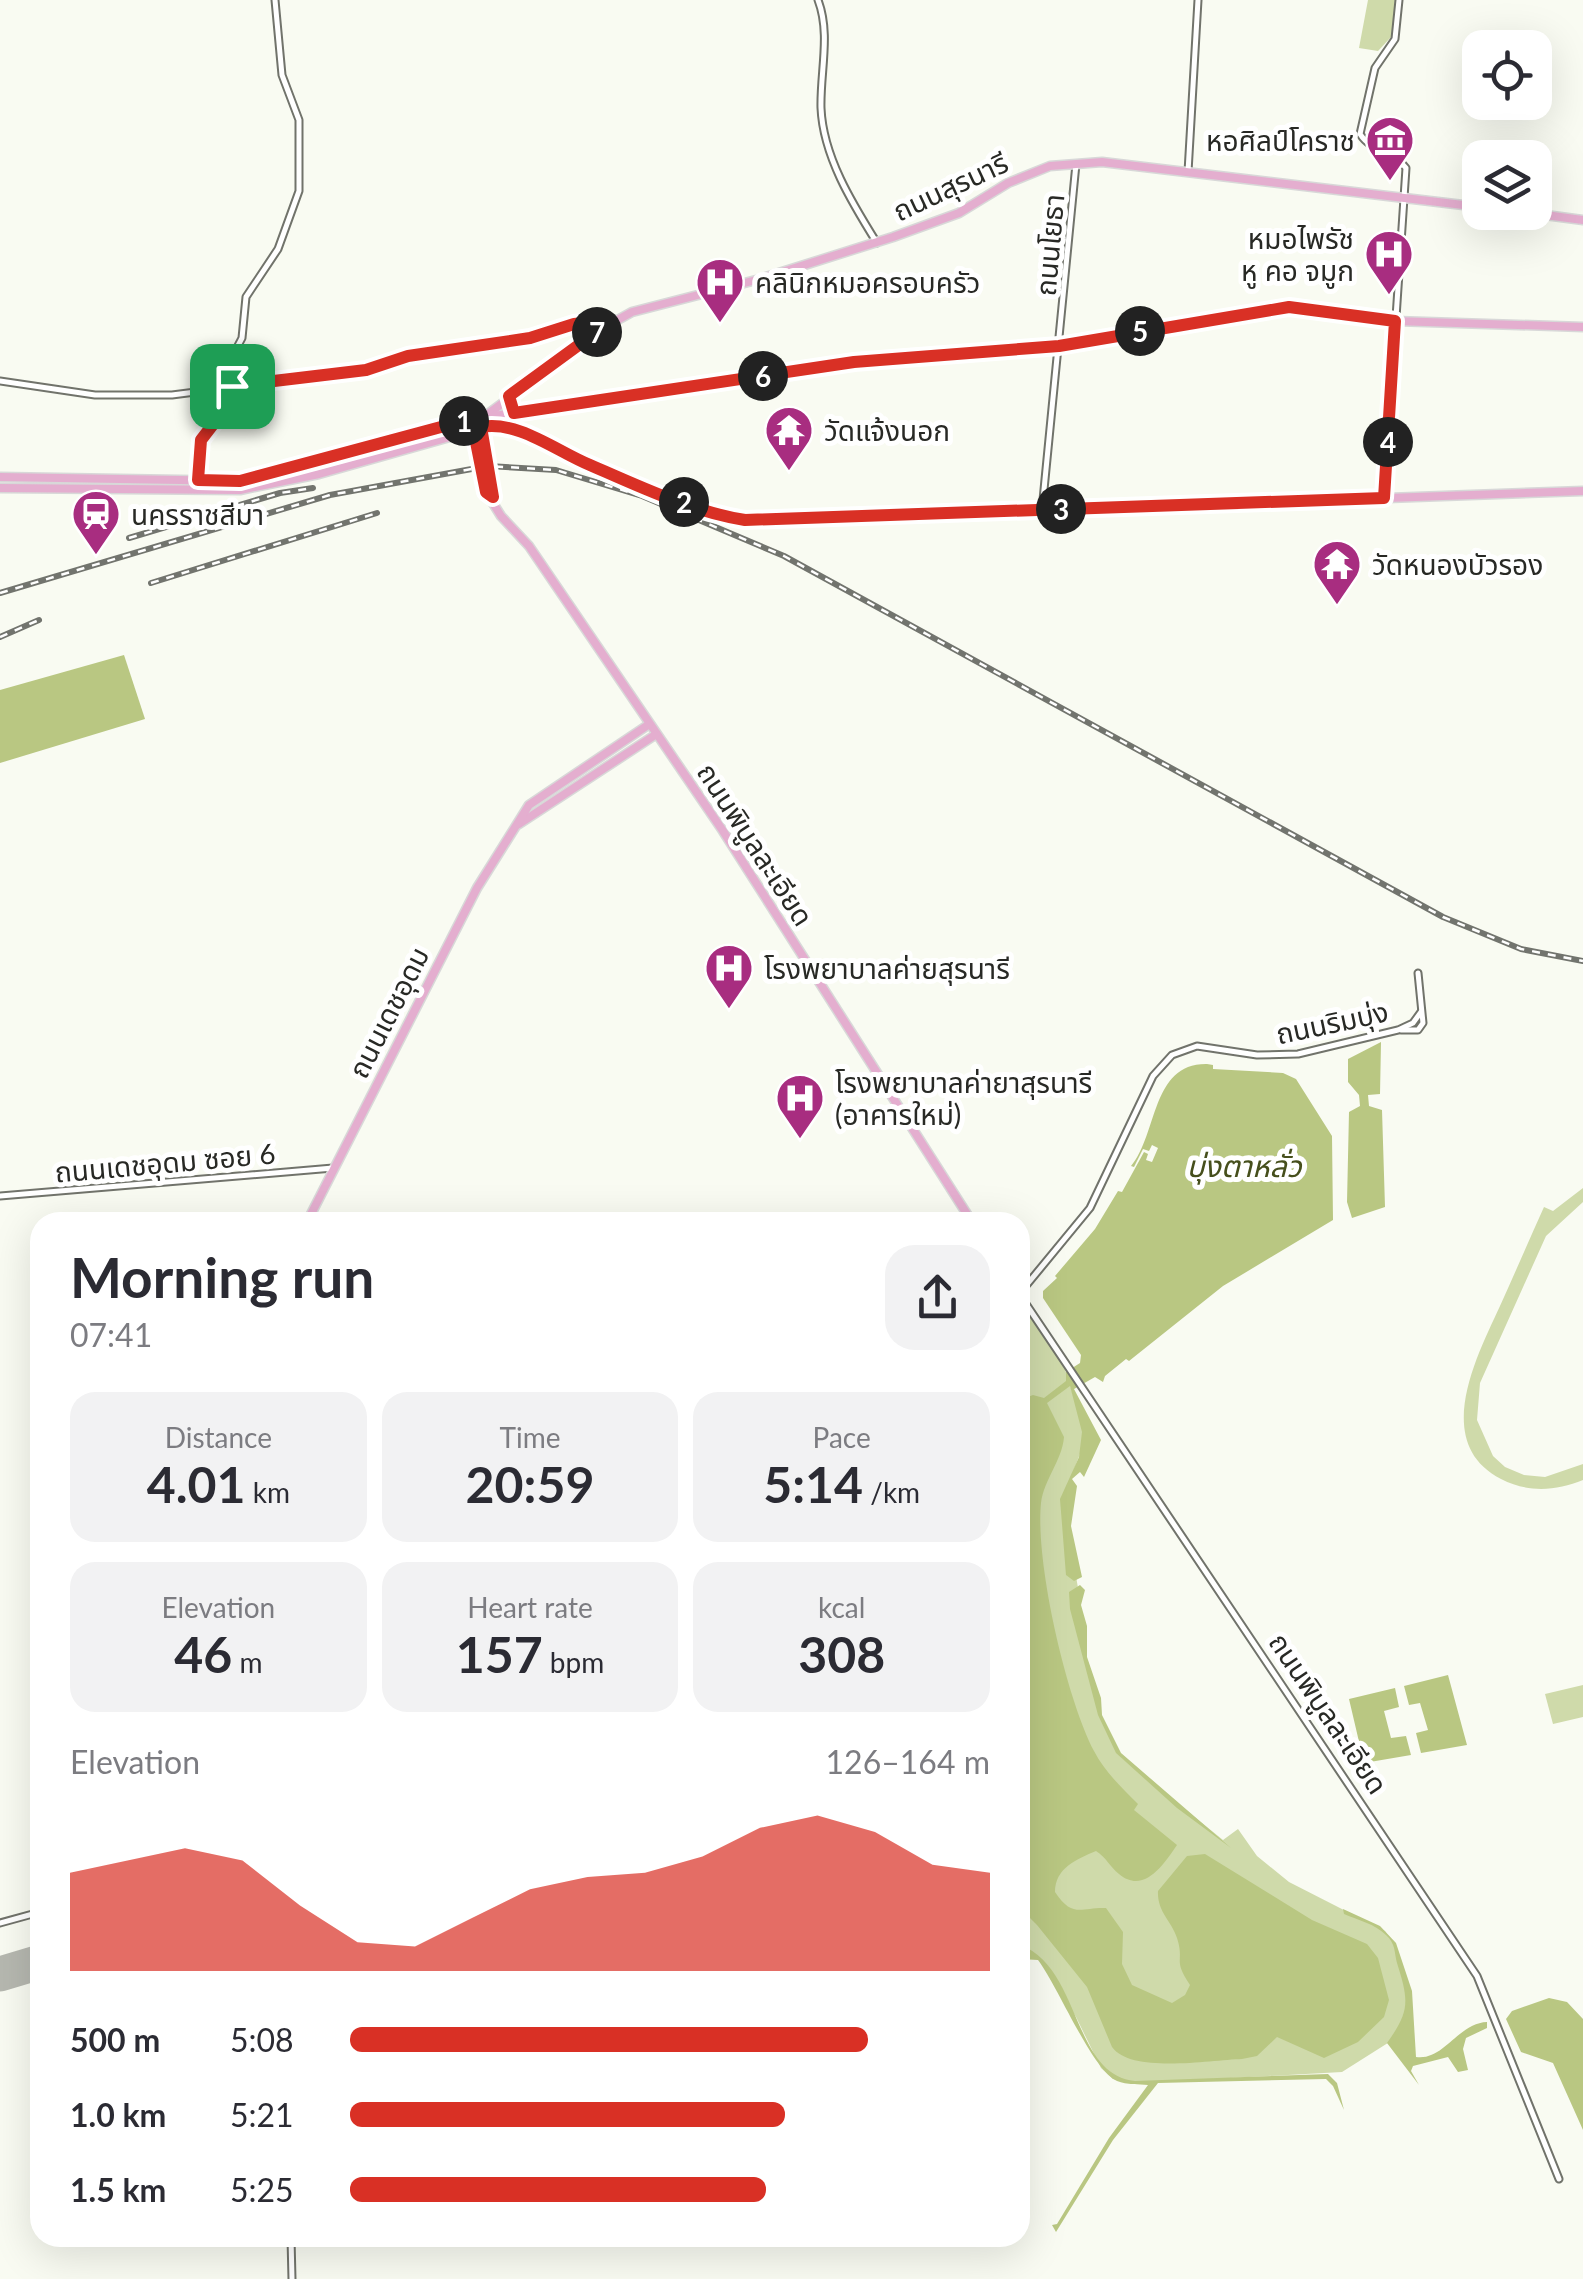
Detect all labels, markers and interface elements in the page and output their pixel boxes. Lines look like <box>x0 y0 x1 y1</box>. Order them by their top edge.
map controls <box>1462 30 1552 230</box>
button: locate <box>1462 30 1552 120</box>
museum icon: หอศิลป์โคราช <box>1364 114 1416 182</box>
place label: หอศิลป์โคราช <box>1206 123 1355 157</box>
button: layers <box>1462 140 1552 230</box>
street label: ถนนสุรนารี <box>887 145 1013 228</box>
street label: ถนนโยธา <box>1028 193 1070 297</box>
place label: หมอไพรัช หู คอ จมูก <box>1241 221 1354 289</box>
hospital icon: หมอไพรัช หู คอ จมูก <box>1363 228 1415 296</box>
hospital icon: คลินิกหมอครอบครัว <box>694 256 746 324</box>
place label: คลินิกหมอครอบครัว <box>755 265 980 299</box>
pin: 5 <box>1115 306 1165 356</box>
pin: 7 <box>572 307 622 357</box>
text: 5 <box>1132 314 1148 348</box>
text: 7 <box>589 315 605 349</box>
pin <box>190 344 275 429</box>
pin: 6 <box>738 351 788 401</box>
icon: arrive <box>205 359 260 414</box>
text: 6 <box>755 359 771 393</box>
pin: 1 <box>439 396 489 446</box>
text: 1 <box>456 404 472 438</box>
temple icon: วัดแจ้งนอก <box>763 404 815 472</box>
place label: วัดแจ้งนอก <box>824 413 950 447</box>
pin: 4 <box>1363 417 1413 467</box>
text: 4 <box>1380 425 1396 459</box>
pin: 2 <box>659 477 709 527</box>
pin: 3 <box>1036 484 1086 534</box>
text: 2 <box>676 485 692 519</box>
station icon: นครราชสีมา <box>70 488 122 556</box>
text: 3 <box>1053 492 1069 526</box>
place label: นครราชสีมา <box>131 497 264 531</box>
temple icon: วัดหนองบัวรอง <box>1311 538 1363 606</box>
place label: วัดหนองบัวรอง <box>1372 547 1543 581</box>
street label: ถนนพิบูลละเอียด <box>689 756 821 933</box>
street label: ถนนเดชอุดม <box>341 941 436 1084</box>
hospital icon: โรงพยาบาลค่ายสุรนารี <box>703 942 755 1010</box>
place label: โรงพยาบาลค่ายสุรนารี <box>764 951 1010 986</box>
street label: ถนนริมบุ่ง <box>1273 994 1391 1051</box>
place label: โรงพยาบาลค่ายาสุรนารี (อาคารใหม่) <box>835 1065 1092 1131</box>
hospital icon: โรงพยาบาลค่ายาสุรนารี (อาคารใหม่) <box>774 1072 826 1140</box>
street label: ถนนเดชอุดม ซอย 6 <box>53 1135 277 1190</box>
water label: บุ่งตาหลั่ว <box>1187 1147 1303 1185</box>
text: Morning run <box>70 1244 374 1310</box>
button: share <box>885 1245 990 1350</box>
text: 07:41 <box>70 1315 152 1354</box>
text: Distance <box>165 1420 272 1454</box>
text: Time <box>500 1420 560 1454</box>
text: Pace <box>813 1420 871 1454</box>
text: 4.01 <box>147 1454 246 1514</box>
text: 20:59 <box>466 1454 594 1514</box>
text: 5:14 <box>763 1454 863 1514</box>
text: km <box>246 1475 290 1509</box>
text: /km <box>863 1475 920 1509</box>
text: Elevation <box>161 1590 275 1624</box>
text: Heart rate <box>467 1590 593 1624</box>
text: kcal <box>818 1590 865 1624</box>
text: 46 <box>174 1624 232 1684</box>
text: 157 <box>456 1624 543 1684</box>
text: 308 <box>798 1624 885 1684</box>
street label: ถนนพิบูลละเอียด <box>1261 1626 1395 1801</box>
text: m <box>232 1645 262 1679</box>
text: bpm <box>543 1645 604 1679</box>
text: Elevation <box>70 1742 200 1781</box>
text: 126–164 m <box>826 1742 990 1781</box>
text: 500 m <box>70 2020 160 2059</box>
text: 5:08 <box>230 2020 294 2059</box>
text: 1.0 km <box>70 2095 166 2134</box>
text: 5:21 <box>230 2095 294 2134</box>
text: 1.5 km <box>70 2170 166 2209</box>
text: 5:25 <box>230 2170 294 2209</box>

